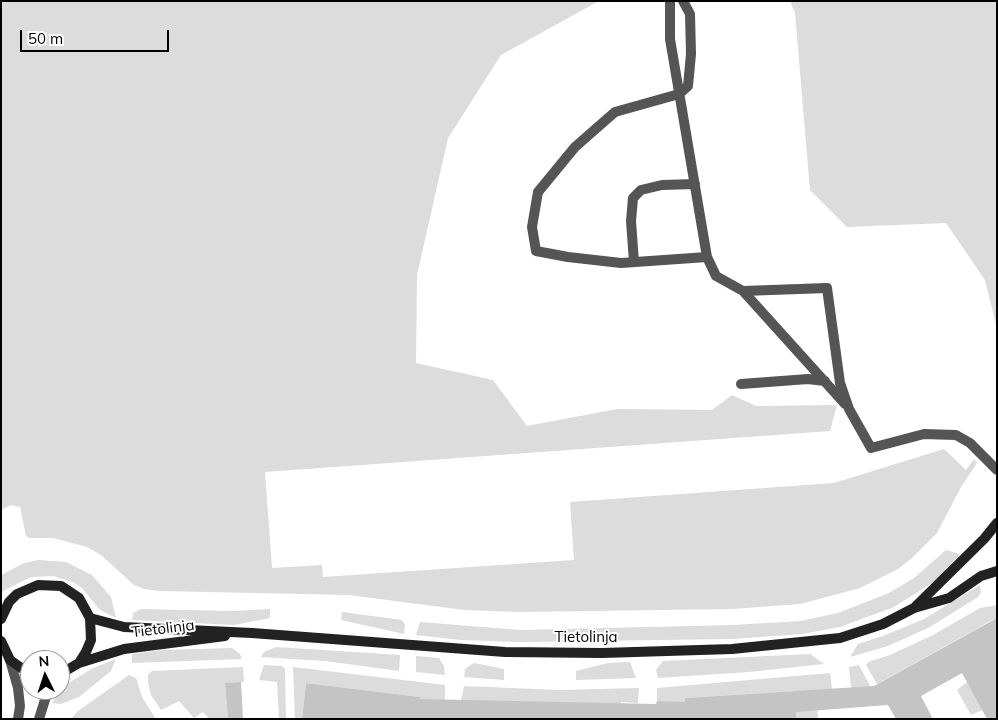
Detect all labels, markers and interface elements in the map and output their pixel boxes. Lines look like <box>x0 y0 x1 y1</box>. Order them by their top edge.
scale bar <box>22 20 171 52</box>
text: 50 m <box>28 29 63 48</box>
street label: Tietolinja <box>131 616 195 642</box>
street label: Tietolinja <box>554 628 618 646</box>
north arrow <box>20 650 70 700</box>
text: N <box>38 652 50 670</box>

